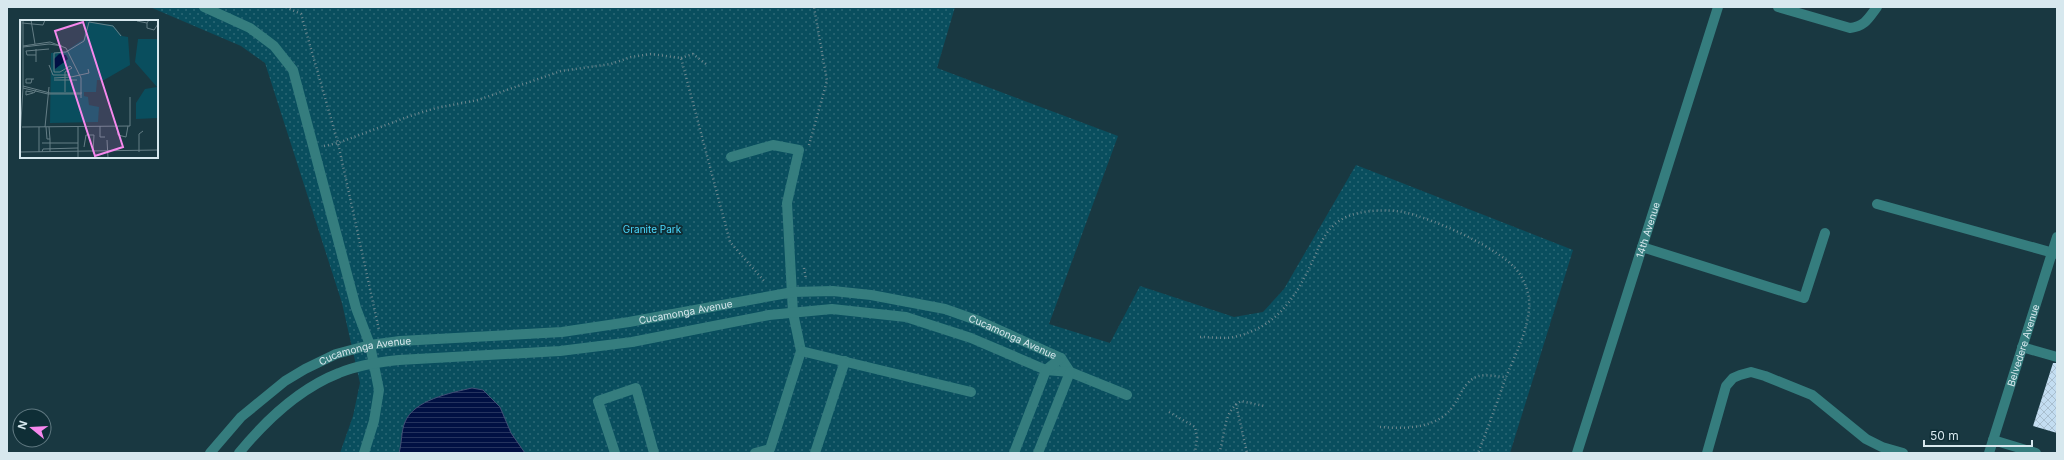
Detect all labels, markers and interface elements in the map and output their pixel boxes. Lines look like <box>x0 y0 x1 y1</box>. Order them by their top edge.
inset map <box>20 20 158 158</box>
street label: 14th Avenue <box>1633 200 1662 259</box>
park label: Granite Park <box>623 223 682 235</box>
street label: Cucamonga Avenue <box>638 297 734 326</box>
street label: Belvedere Avenue <box>2004 302 2042 388</box>
street label: Cucamonga Avenue <box>967 312 1059 361</box>
street label: Cucamonga Avenue <box>317 334 411 368</box>
north arrow <box>12 408 52 448</box>
text: N <box>15 419 30 431</box>
scale bar <box>1924 422 2032 448</box>
text: 50 m <box>1930 428 1959 443</box>

